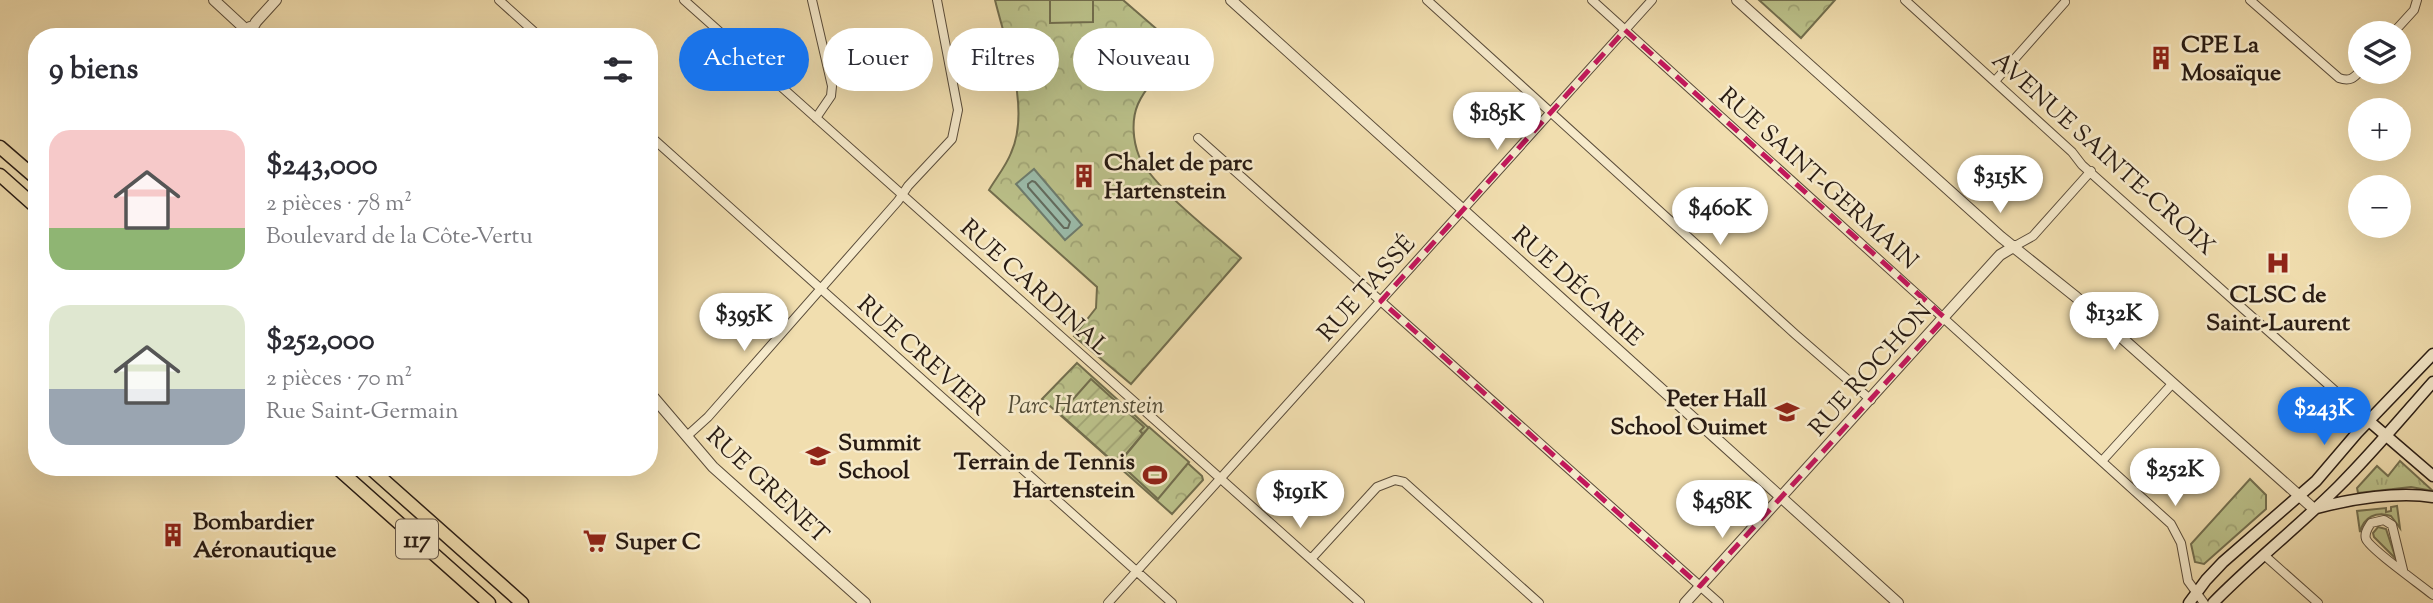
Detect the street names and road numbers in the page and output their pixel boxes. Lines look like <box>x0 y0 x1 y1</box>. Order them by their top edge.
street label: AVENUE SAINTE-CROIX <box>1983 45 2222 264</box>
street label: RUE SAINT-GERMAIN <box>1710 81 1925 278</box>
street label: RUE CARDINAL <box>952 212 1116 365</box>
street label: RUE DÉCARIE <box>1504 219 1650 356</box>
street label: RUE TASSÉ <box>1311 229 1425 350</box>
street label: RUE CREVIER <box>849 289 995 425</box>
street label: RUE ROCHON <box>1802 296 1941 445</box>
street label: RUE GRENET <box>698 421 836 552</box>
road number: 117 <box>396 520 438 558</box>

